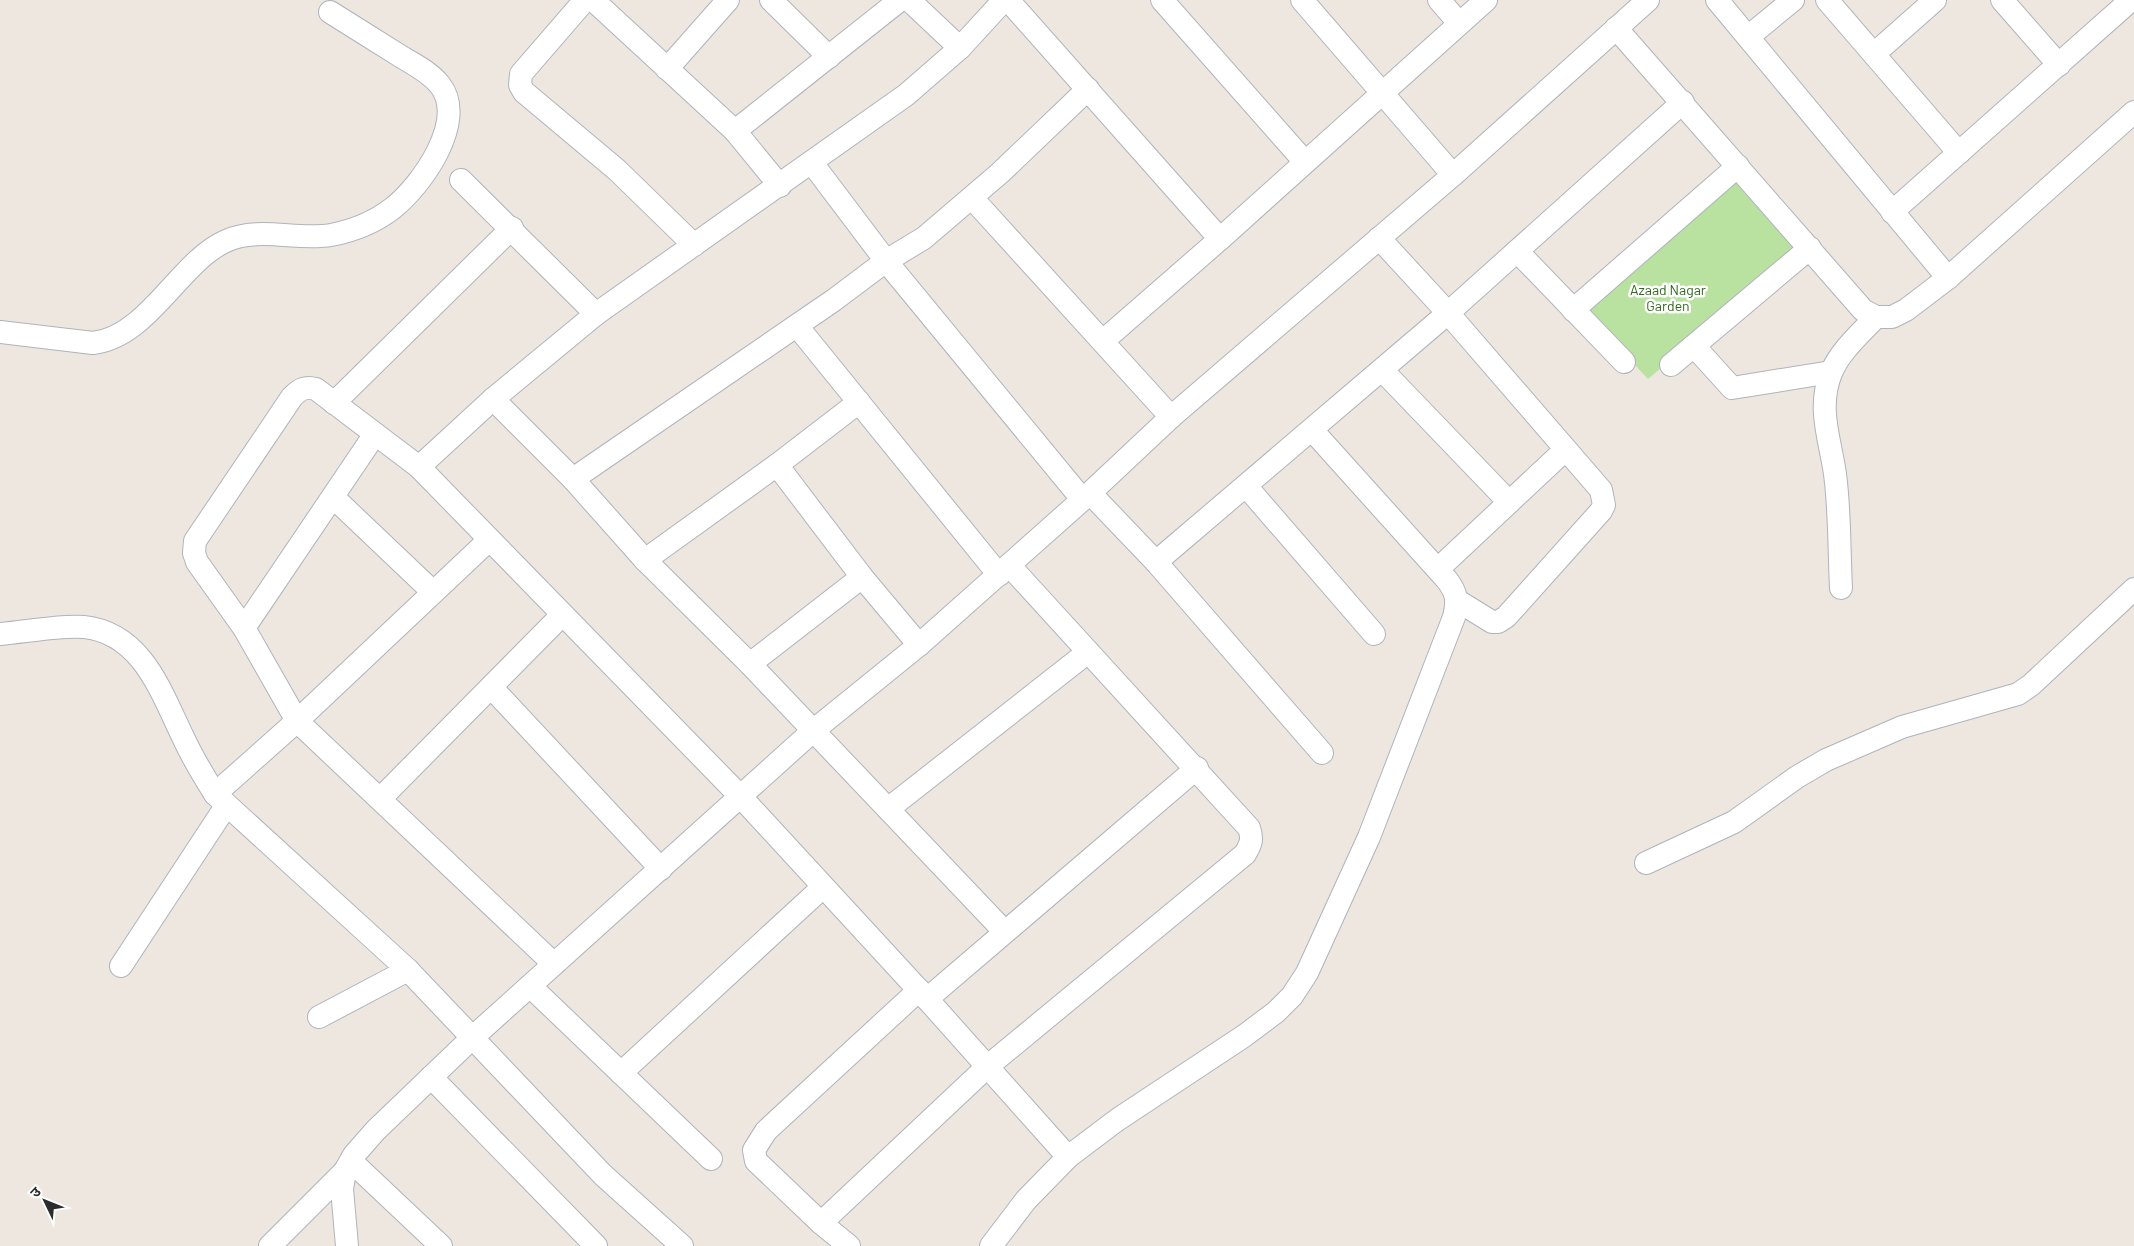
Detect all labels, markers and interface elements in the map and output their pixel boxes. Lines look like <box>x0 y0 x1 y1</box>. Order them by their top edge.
park label: Azaad Nagar Garden <box>1630 281 1706 314</box>
north arrow <box>20 1176 70 1226</box>
text: उ <box>26 1182 45 1201</box>

